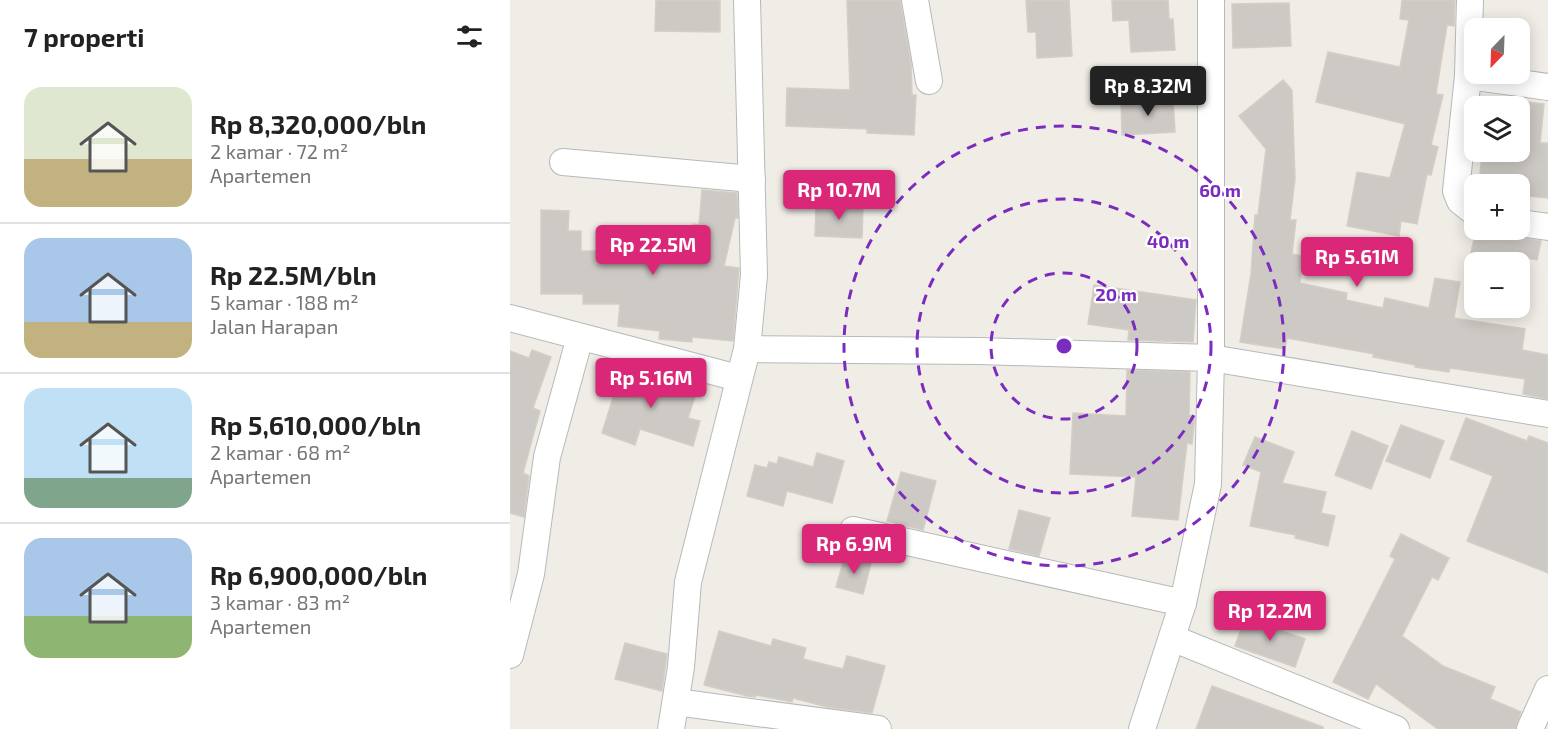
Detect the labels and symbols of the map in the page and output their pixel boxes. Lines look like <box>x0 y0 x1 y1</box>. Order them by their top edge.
north arrow <box>1464 18 1530 84</box>
pin: Rp 8.32M <box>1086 66 1210 117</box>
pin: Rp 10.7M <box>777 170 901 221</box>
text: 60 m <box>1199 179 1241 201</box>
pin: Rp 22.5M <box>591 225 715 276</box>
text: 40 m <box>1147 230 1189 252</box>
pin: Rp 5.61M <box>1295 237 1419 288</box>
text: 20 m <box>1095 283 1137 305</box>
centre of rings <box>1054 336 1074 356</box>
pin: Rp 5.16M <box>589 358 713 409</box>
pin: Rp 6.9M <box>799 524 909 575</box>
pin: Rp 12.2M <box>1208 591 1332 642</box>

